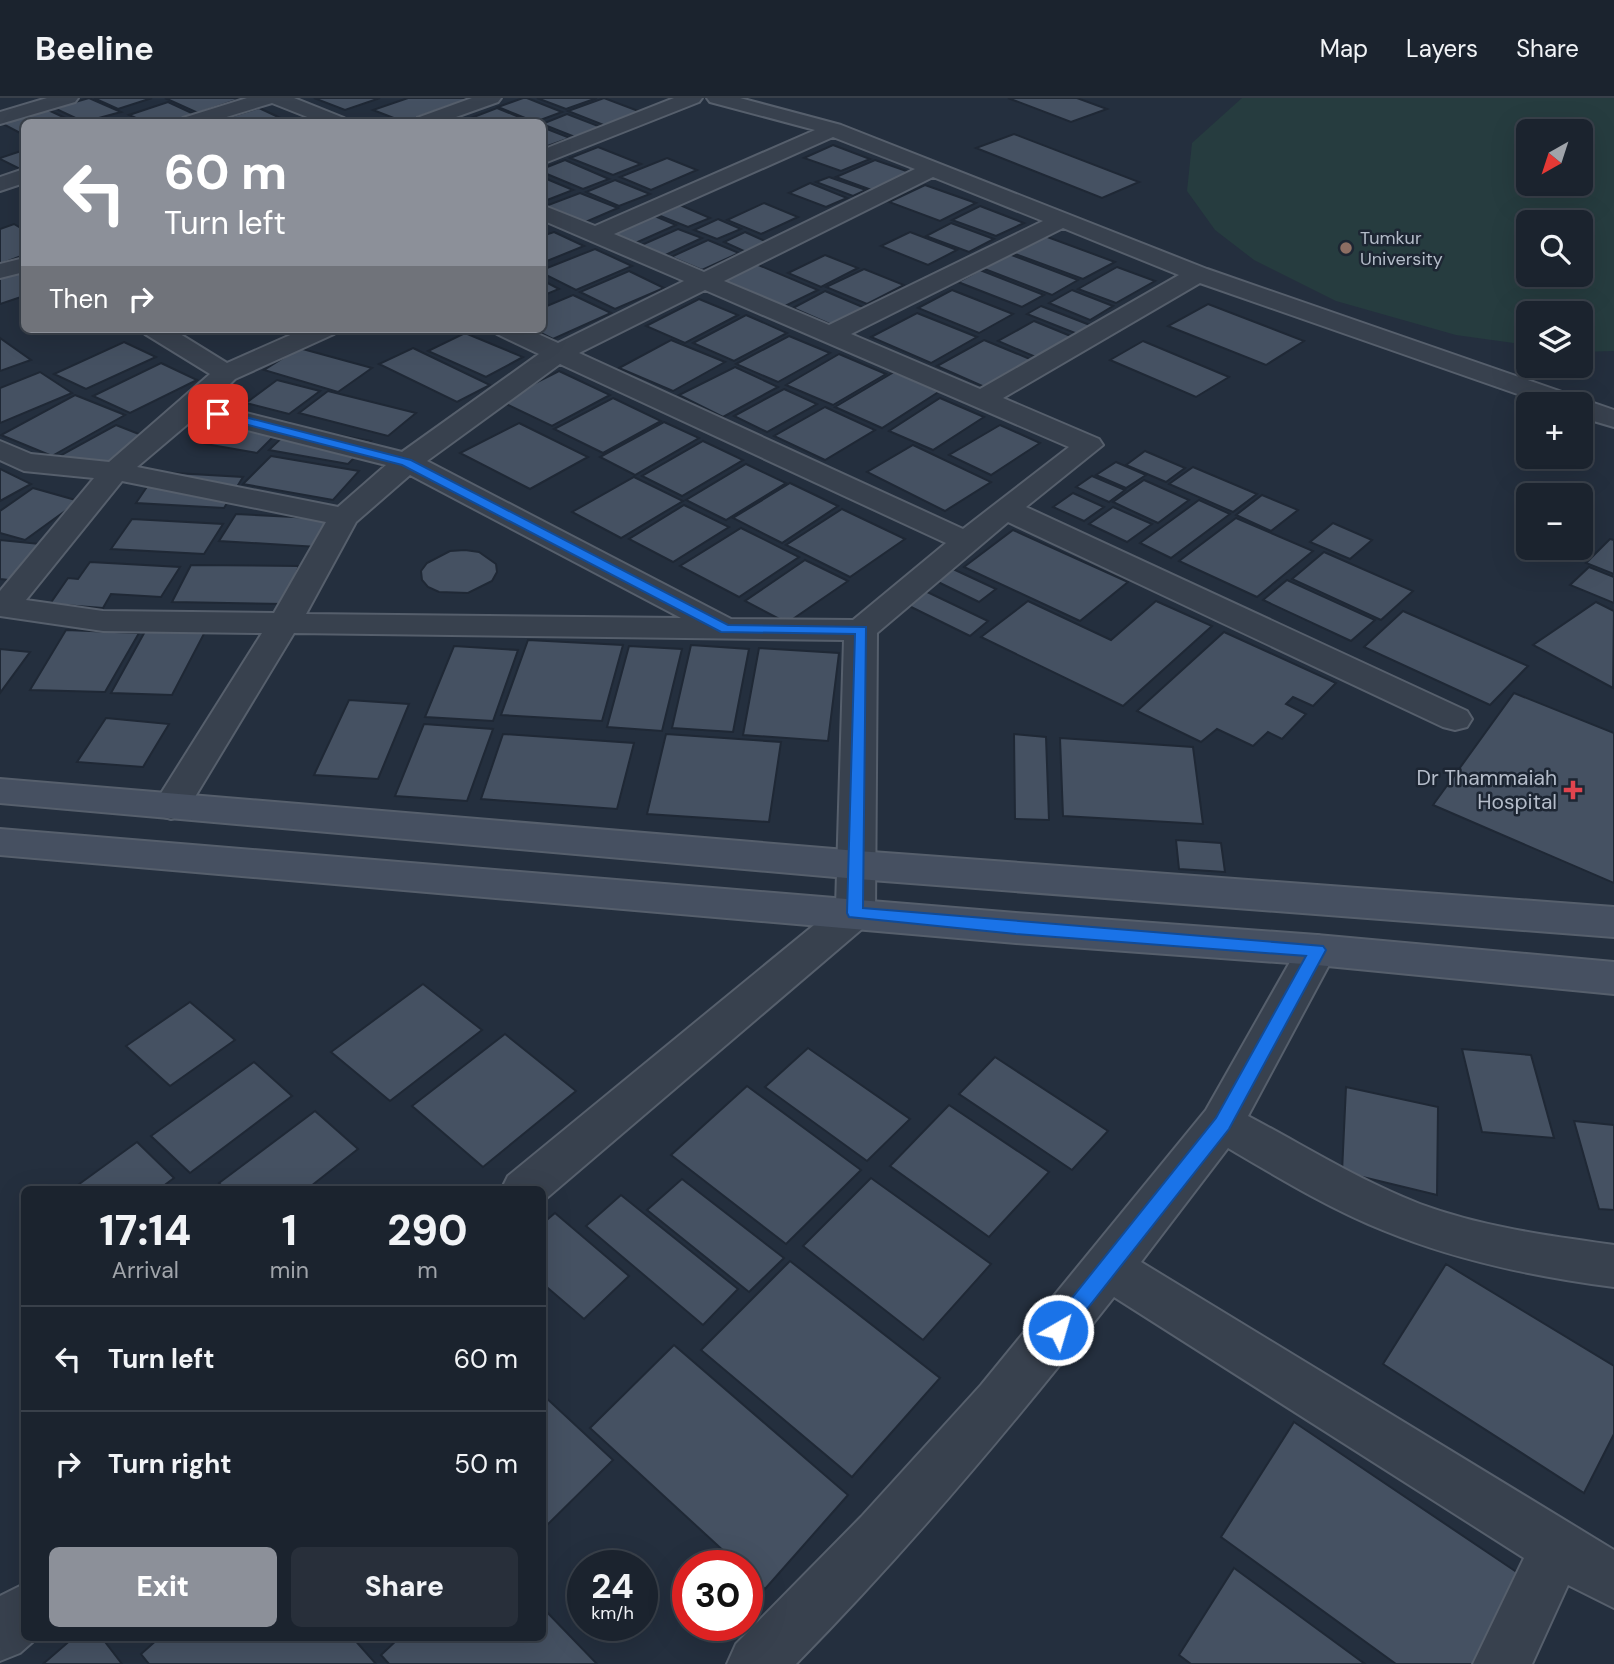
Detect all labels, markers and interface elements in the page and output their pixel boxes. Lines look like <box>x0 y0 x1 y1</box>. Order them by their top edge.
text: Beeline <box>35 27 154 70</box>
text: Map <box>1320 33 1368 64</box>
text: Layers <box>1406 33 1478 64</box>
text: Share <box>1516 33 1579 64</box>
north arrow <box>1516 119 1592 196</box>
map controls <box>1516 119 1593 560</box>
text: 60 m <box>164 140 287 204</box>
icon: left <box>49 147 140 238</box>
text: Turn left <box>164 202 286 244</box>
button: search <box>1516 210 1593 287</box>
place label: Tumkur University <box>1360 226 1443 271</box>
marker: Tumkur University <box>1338 240 1354 256</box>
icon: right <box>122 280 160 318</box>
text: Then <box>49 282 108 316</box>
button: layers <box>1516 301 1593 378</box>
pin <box>188 384 248 444</box>
button: + <box>1516 392 1593 469</box>
icon: arrive <box>199 395 237 433</box>
button: − <box>1516 483 1593 560</box>
place label: Dr Thammaiah Hospital <box>1417 764 1557 816</box>
marker: Dr Thammaiah Hospital <box>1563 780 1583 800</box>
text: 17:14 <box>99 1203 191 1258</box>
text: 1 <box>282 1203 297 1258</box>
text: 290 <box>387 1203 468 1258</box>
text: Arrival <box>112 1255 179 1285</box>
text: min <box>270 1255 309 1285</box>
text: m <box>417 1255 438 1285</box>
position arrow <box>1021 1293 1095 1367</box>
icon: left <box>49 1340 87 1378</box>
text: Turn left <box>108 1342 215 1376</box>
text: 60 m <box>454 1342 518 1376</box>
icon: right <box>49 1445 87 1483</box>
text: Turn right <box>108 1447 232 1481</box>
text: 50 m <box>454 1447 518 1481</box>
button: Exit <box>49 1547 277 1627</box>
button: Share <box>291 1547 518 1627</box>
speed limit sign: 30 <box>672 1550 763 1641</box>
text: 24 <box>591 1563 634 1609</box>
text: km/h <box>591 1601 634 1625</box>

